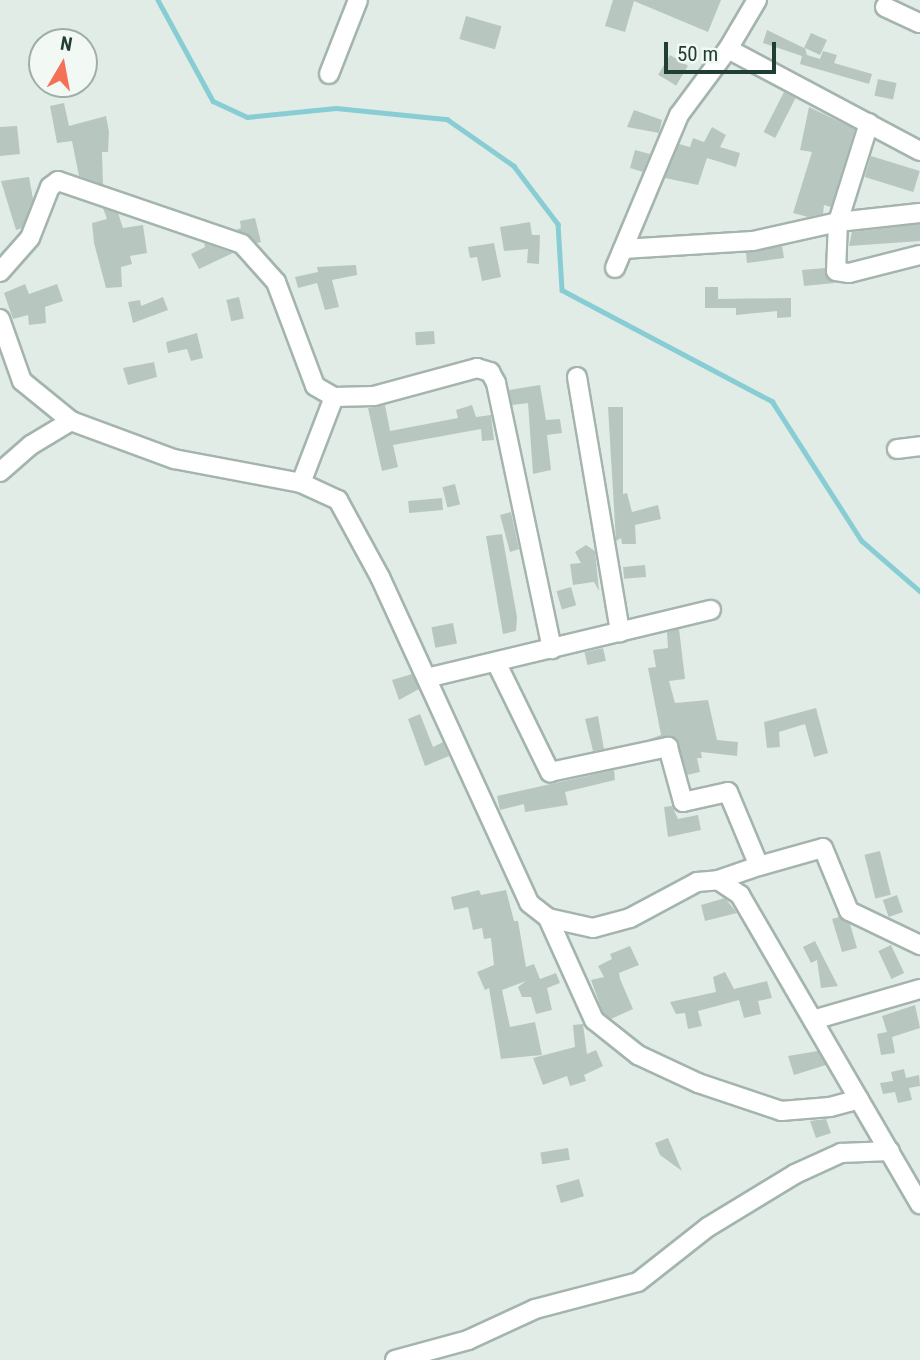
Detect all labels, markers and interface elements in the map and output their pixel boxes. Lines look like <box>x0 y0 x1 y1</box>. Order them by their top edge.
north arrow <box>28 28 98 98</box>
scale bar <box>668 28 780 72</box>
text: N <box>59 31 74 56</box>
text: 50 m <box>677 42 718 66</box>

